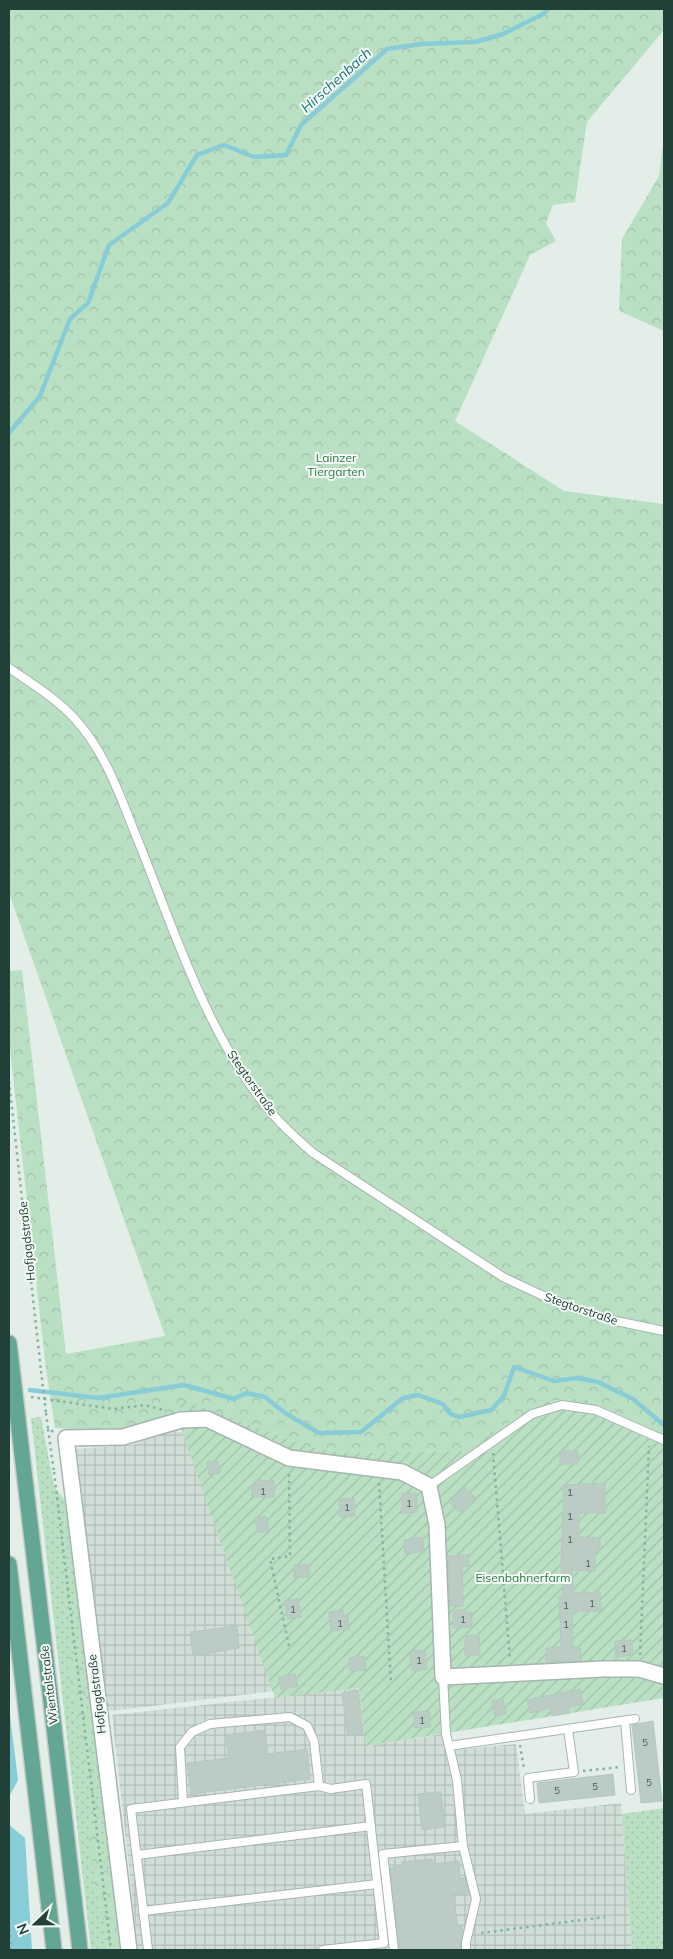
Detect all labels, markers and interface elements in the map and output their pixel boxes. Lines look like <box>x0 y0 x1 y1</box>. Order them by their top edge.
water label: Hirschenbach <box>297 44 375 116</box>
park label: Lainzer Tiergarten <box>307 450 365 479</box>
street label: Stegtorstraße <box>224 1047 280 1118</box>
street label: Hofjagdstraße <box>15 1200 38 1282</box>
street label: Stegtorstraße <box>543 1289 620 1328</box>
house number: 1 <box>260 1485 266 1498</box>
house number: 1 <box>567 1486 573 1499</box>
house number: 1 <box>406 1497 412 1510</box>
house number: 1 <box>344 1501 350 1514</box>
house number: 1 <box>567 1510 573 1523</box>
house number: 1 <box>567 1533 573 1546</box>
house number: 1 <box>585 1557 591 1570</box>
park label: Eisenbahnerfarm <box>475 1570 571 1585</box>
house number: 1 <box>589 1597 595 1610</box>
house number: 1 <box>563 1599 569 1612</box>
house number: 1 <box>290 1603 296 1616</box>
house number: 1 <box>460 1613 466 1626</box>
house number: 1 <box>337 1617 343 1630</box>
house number: 1 <box>563 1618 569 1631</box>
house number: 1 <box>621 1642 627 1655</box>
street label: Wientalstraße <box>36 1645 61 1726</box>
street label: Hofjagdstraße <box>84 1653 109 1735</box>
house number: 1 <box>416 1654 422 1667</box>
house number: 1 <box>419 1714 425 1727</box>
house number: 5 <box>642 1736 648 1749</box>
house number: 5 <box>646 1776 652 1789</box>
house number: 5 <box>592 1780 598 1793</box>
house number: 5 <box>554 1784 560 1797</box>
north arrow <box>10 1899 60 1949</box>
text: N <box>13 1921 33 1937</box>

